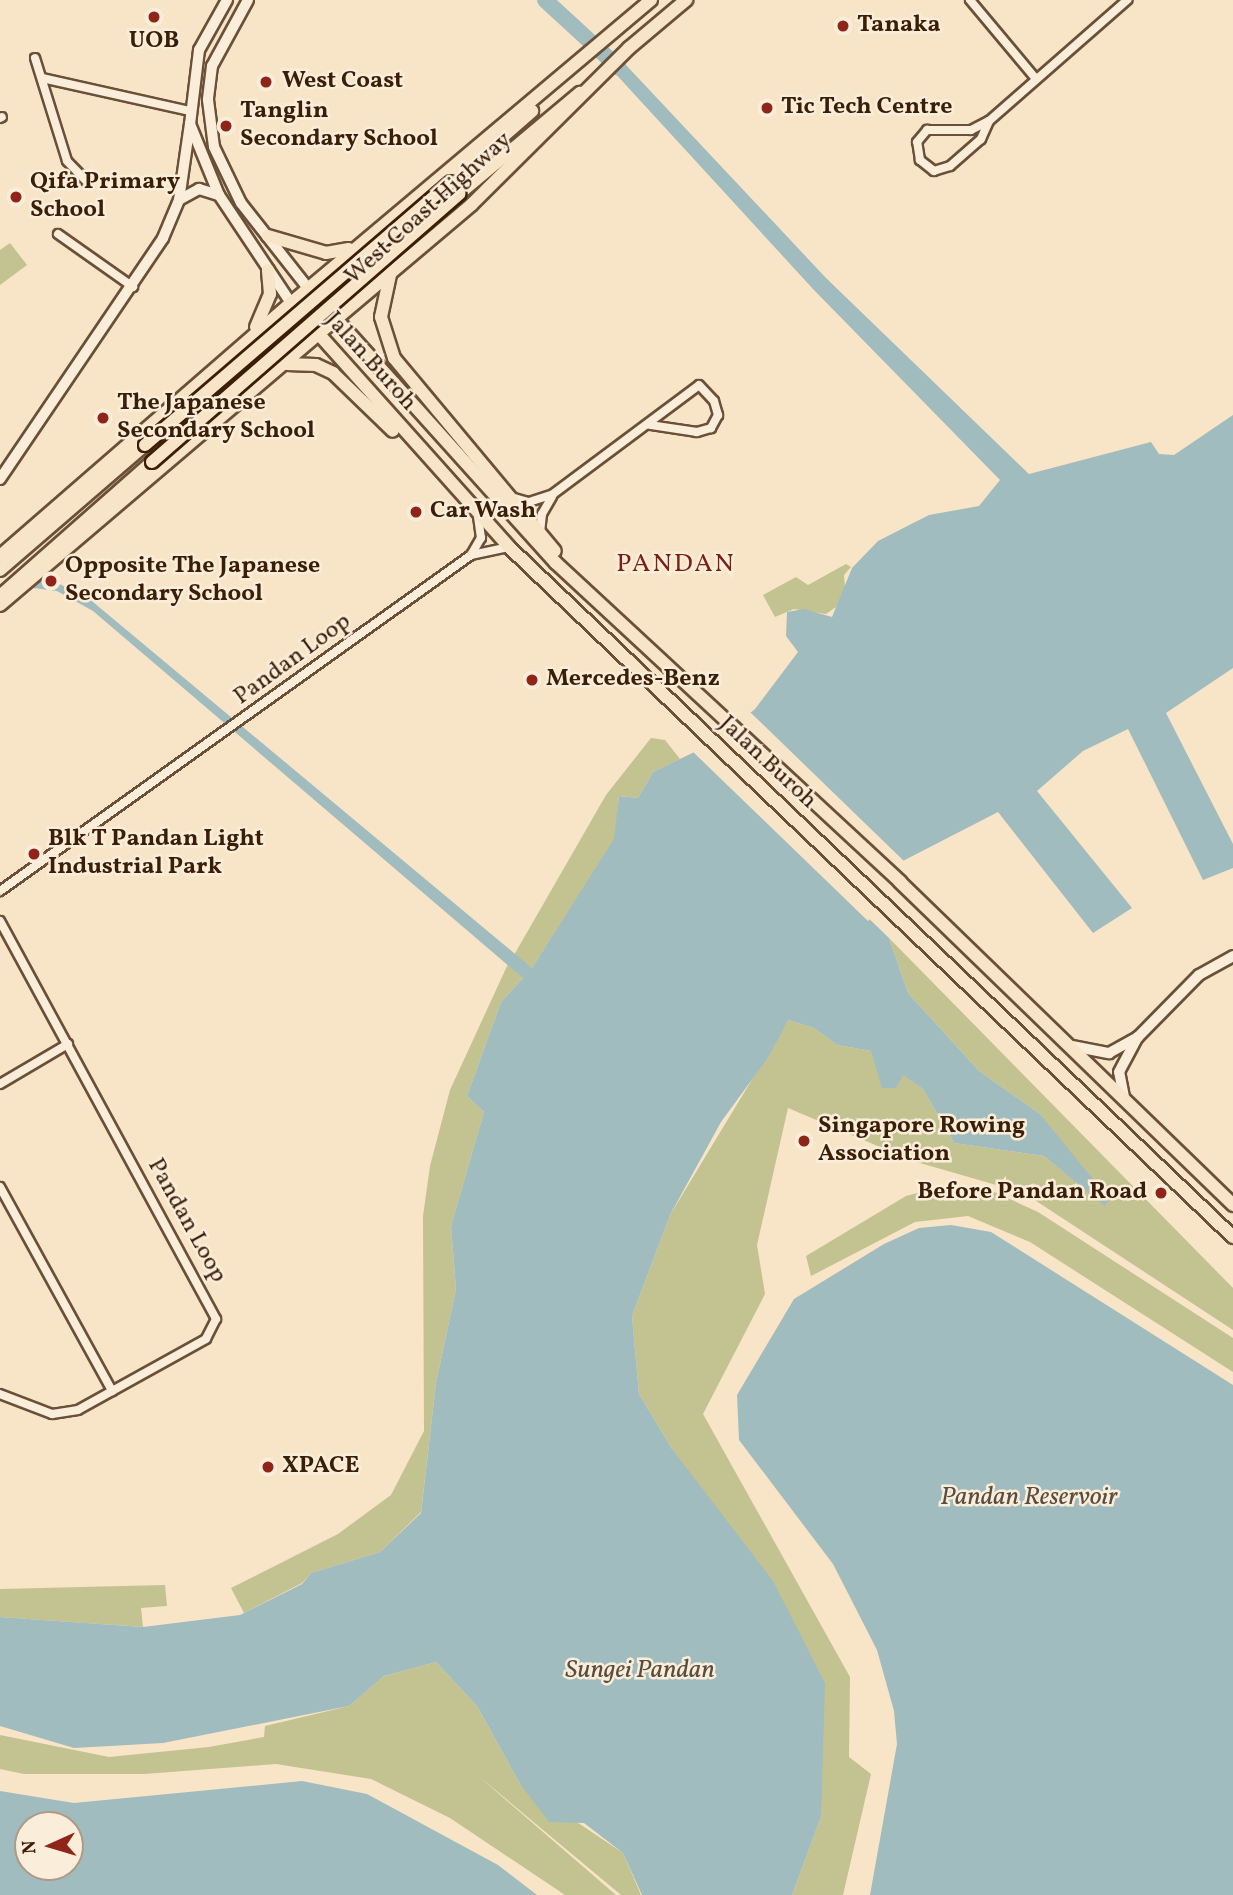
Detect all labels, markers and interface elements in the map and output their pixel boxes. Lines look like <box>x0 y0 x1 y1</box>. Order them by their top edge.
marker: UOB <box>146 9 162 25</box>
place label: Tanaka <box>857 12 941 40</box>
marker: Tanaka <box>835 18 851 34</box>
place label: UOB <box>129 28 179 56</box>
place label: West Coast <box>282 68 403 96</box>
marker: West Coast <box>256 72 276 92</box>
place label: Tic Tech Centre <box>781 94 953 122</box>
place label: Tanglin Secondary School <box>240 98 438 154</box>
marker: Tic Tech Centre <box>759 100 775 116</box>
marker: Tanglin Secondary School <box>218 118 234 134</box>
street label: West Coast Highway <box>340 126 518 292</box>
place label: Qifa Primary School <box>30 169 180 225</box>
marker: Qifa Primary School <box>8 189 24 205</box>
street label: Jalan Buroh <box>318 306 422 418</box>
place label: The Japanese Secondary School <box>117 390 315 446</box>
marker: The Japanese Secondary School <box>95 410 111 426</box>
place label: Car Wash <box>430 498 537 526</box>
marker: Car Wash <box>408 504 424 520</box>
district label: PANDAN <box>617 549 735 581</box>
place label: Opposite The Japanese Secondary School <box>65 553 321 609</box>
marker: Opposite The Japanese Secondary School <box>43 573 59 589</box>
street label: Pandan Loop <box>229 608 357 712</box>
place label: Mercedes-Benz <box>546 666 720 694</box>
marker: Mercedes-Benz <box>524 672 540 688</box>
street label: Jalan Buroh <box>712 710 822 816</box>
place label: Blk T Pandan Light Industrial Park <box>48 826 265 882</box>
marker: Blk T Pandan Light Industrial Park <box>26 846 42 862</box>
place label: Singapore Rowing Association <box>818 1113 1025 1169</box>
marker: Singapore Rowing Association <box>796 1133 812 1149</box>
street label: Pandan Loop <box>140 1154 232 1288</box>
place label: Before Pandan Road <box>917 1179 1147 1207</box>
marker: Before Pandan Road <box>1153 1185 1169 1201</box>
place label: XPACE <box>282 1453 359 1481</box>
marker: XPACE <box>260 1459 276 1475</box>
water label: Pandan Reservoir <box>940 1482 1118 1514</box>
water label: Sungei Pandan <box>565 1655 715 1687</box>
north arrow <box>14 1811 84 1881</box>
text: N <box>17 1840 43 1855</box>

